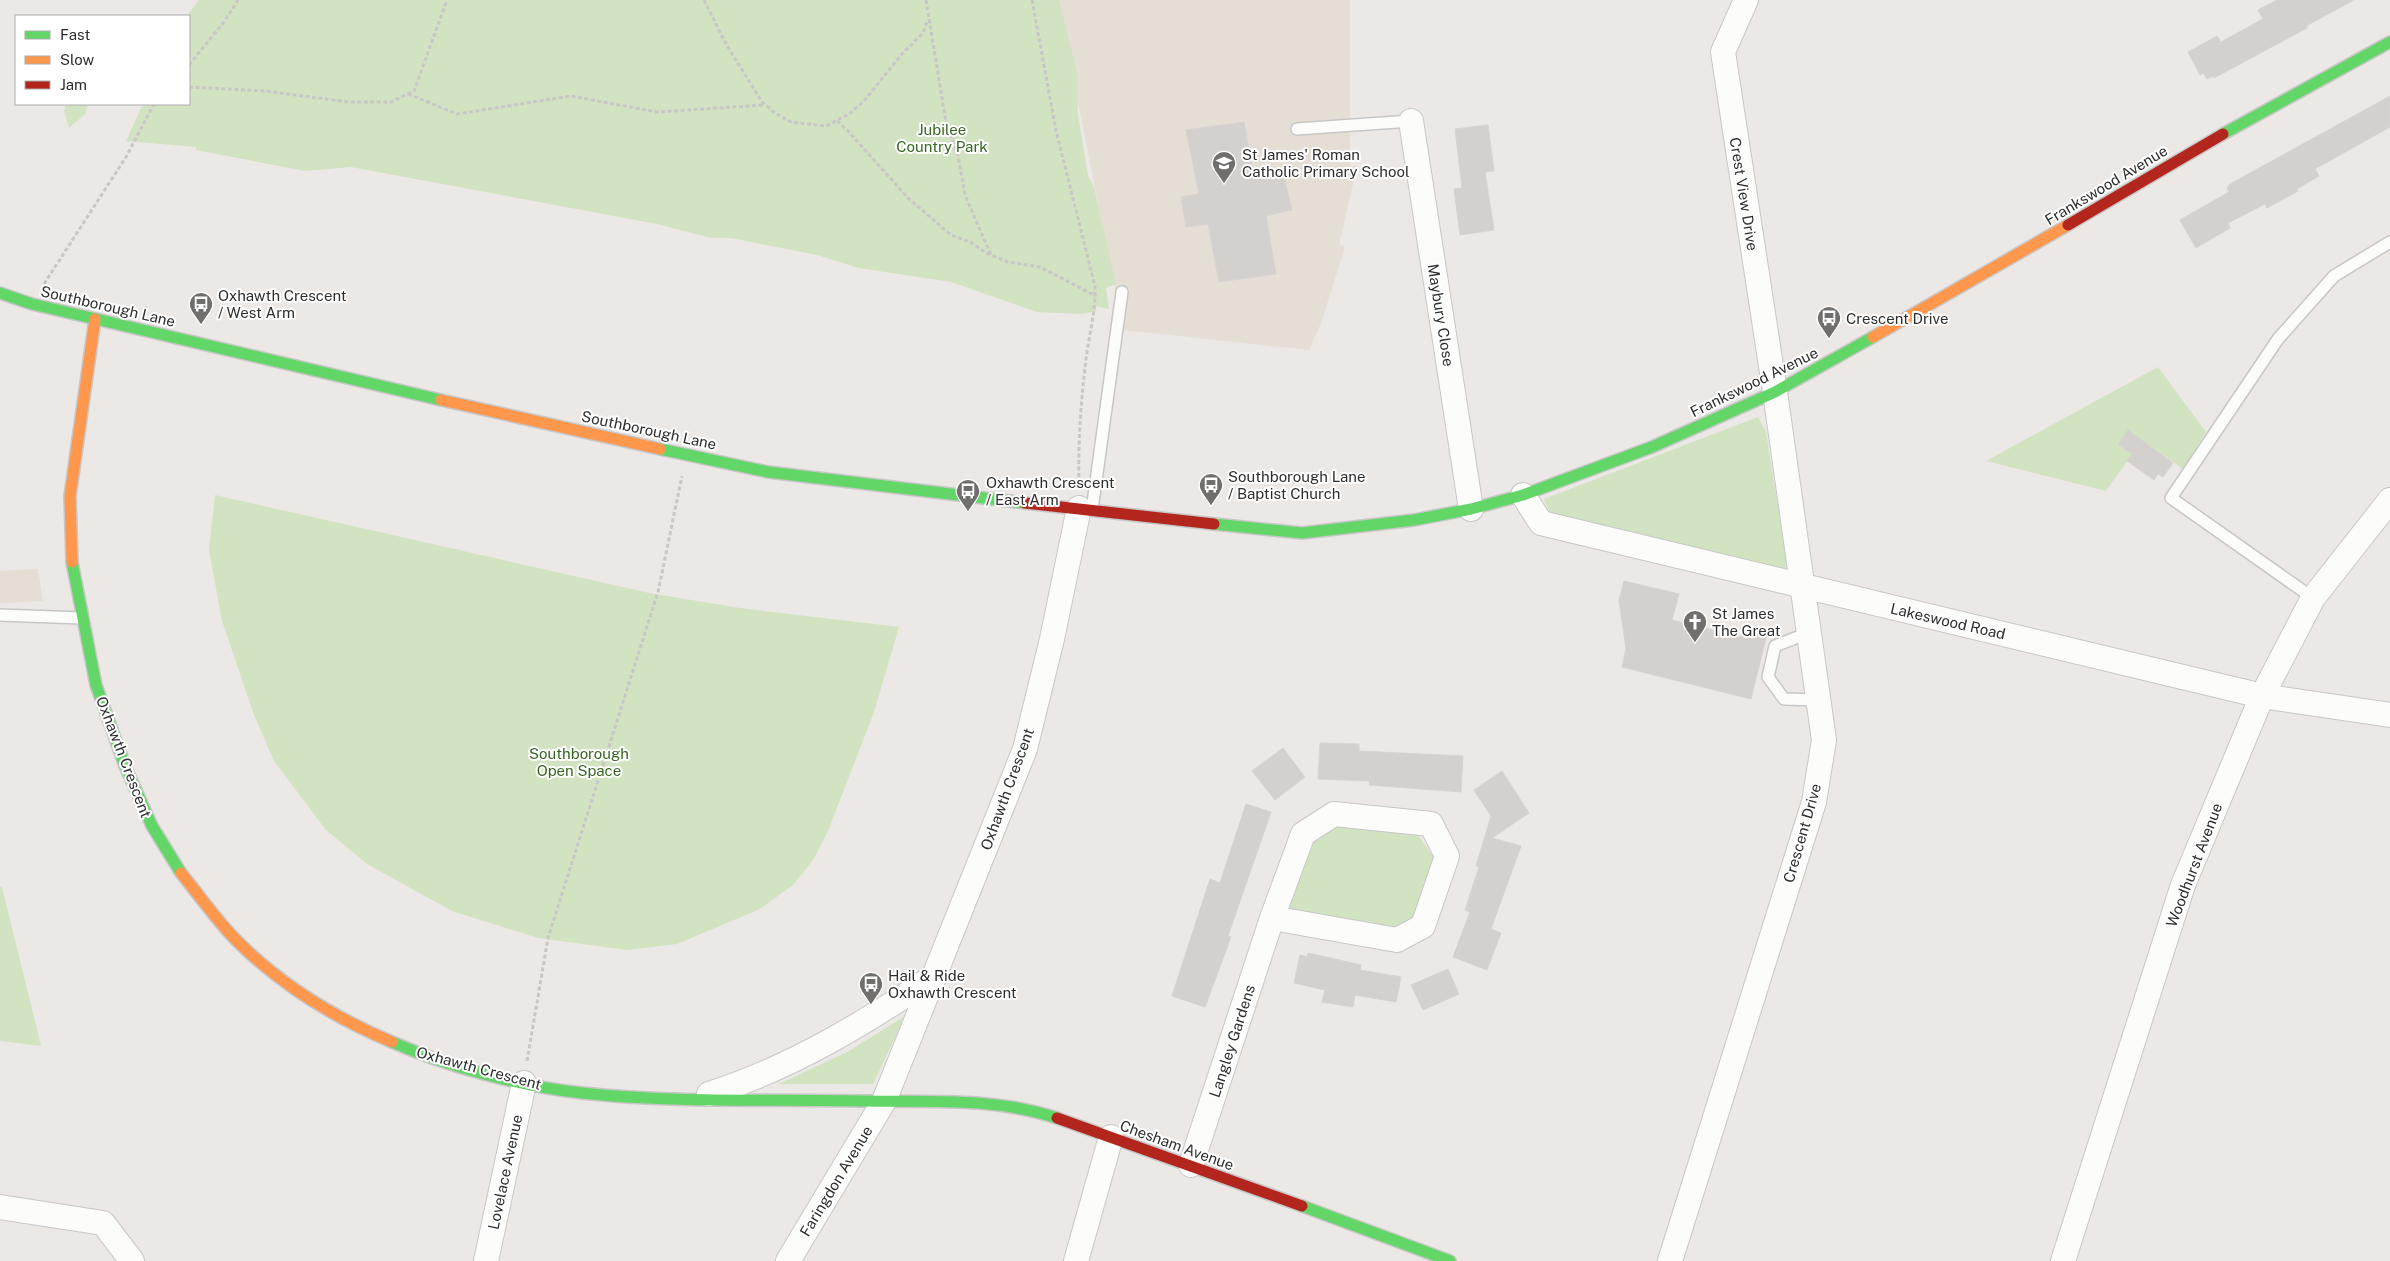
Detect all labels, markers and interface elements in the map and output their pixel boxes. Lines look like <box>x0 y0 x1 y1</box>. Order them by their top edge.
legend <box>15 15 190 105</box>
text: Fast <box>60 26 90 43</box>
text: Slow <box>60 51 95 68</box>
text: Jam <box>60 76 87 93</box>
park label: Jubilee Country Park <box>896 121 988 155</box>
street label: Crest View Drive <box>1727 136 1761 252</box>
street label: Frankswood Avenue <box>2042 142 2170 228</box>
place label: St James' Roman Catholic Primary School <box>1242 146 1409 180</box>
school or university icon: St James' Roman Catholic Primary School <box>1211 150 1237 184</box>
street label: Maybury Close <box>1424 262 1458 368</box>
street label: Southborough Lane <box>39 282 177 330</box>
place label: Oxhawth Crescent / West Arm <box>218 287 347 321</box>
bus stop icon: Oxhawth Crescent / West Arm <box>188 291 214 325</box>
bus stop icon: Crescent Drive <box>1816 305 1842 339</box>
place label: Crescent Drive <box>1846 310 1948 327</box>
street label: Frankswood Avenue <box>1687 344 1821 420</box>
street label: Southborough Lane <box>580 407 718 453</box>
place label: Southborough Lane / Baptist Church <box>1228 468 1366 502</box>
bus stop icon: Southborough Lane / Baptist Church <box>1198 472 1224 506</box>
place label: Oxhawth Crescent / East Arm <box>986 474 1115 508</box>
bus stop icon: Oxhawth Crescent / East Arm <box>955 478 981 512</box>
street label: Lakeswood Road <box>1889 600 2007 642</box>
place label: St James The Great <box>1712 605 1781 639</box>
church icon: St James The Great <box>1682 609 1708 643</box>
street label: Oxhawth Crescent <box>93 694 155 820</box>
street label: Oxhawth Crescent <box>977 726 1037 852</box>
park label: Southborough Open Space <box>529 745 629 779</box>
street label: Crescent Drive <box>1780 781 1824 885</box>
street label: Woodhurst Avenue <box>2163 801 2225 929</box>
place label: Hail & Ride Oxhawth Crescent <box>888 967 1017 1001</box>
bus stop icon: Hail & Ride Oxhawth Crescent <box>858 971 884 1005</box>
street label: Langley Gardens <box>1206 982 1258 1100</box>
street label: Oxhawth Crescent <box>415 1043 543 1093</box>
street label: Lovelace Avenue <box>485 1113 525 1231</box>
street label: Chesham Avenue <box>1118 1116 1236 1174</box>
street label: Faringdon Avenue <box>796 1123 876 1239</box>

